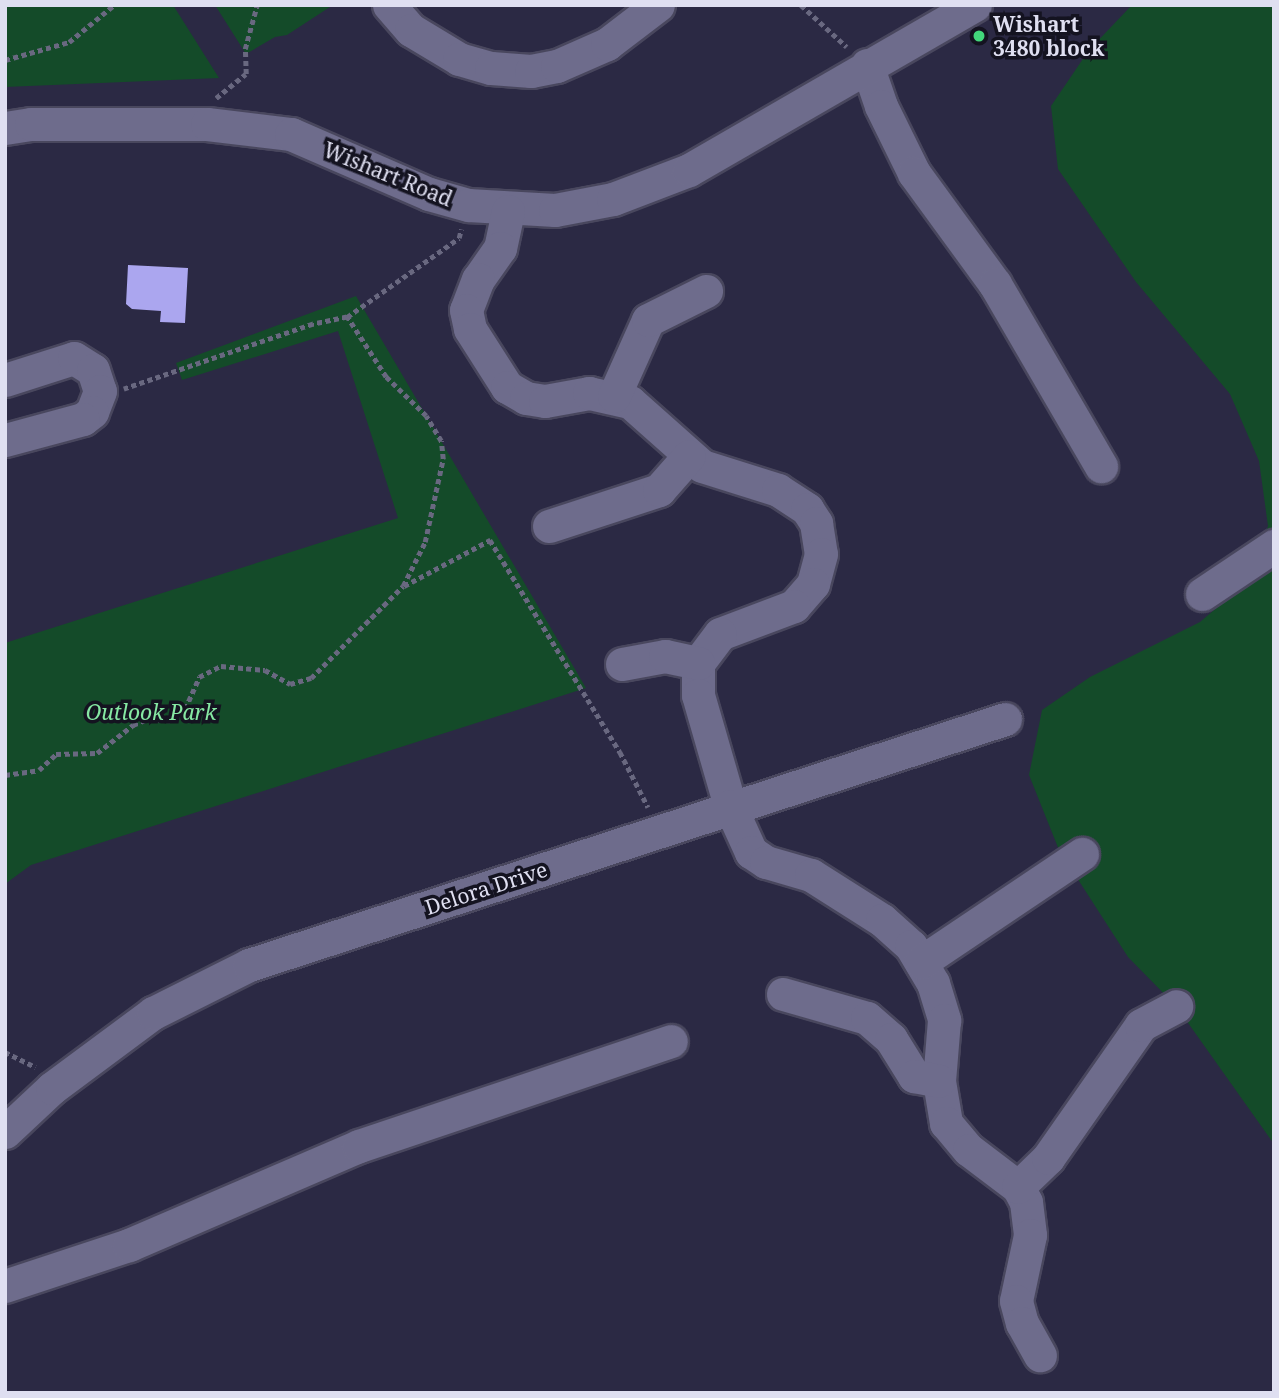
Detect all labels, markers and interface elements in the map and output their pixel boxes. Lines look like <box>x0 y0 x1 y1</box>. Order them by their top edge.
place label: Wishart 3480 block <box>993 11 1104 61</box>
marker: Wishart 3480 block <box>971 28 987 44</box>
street label: Wishart Road <box>320 137 456 211</box>
park label: Outlook Park <box>86 699 216 725</box>
street label: Delora Drive <box>422 856 550 920</box>

